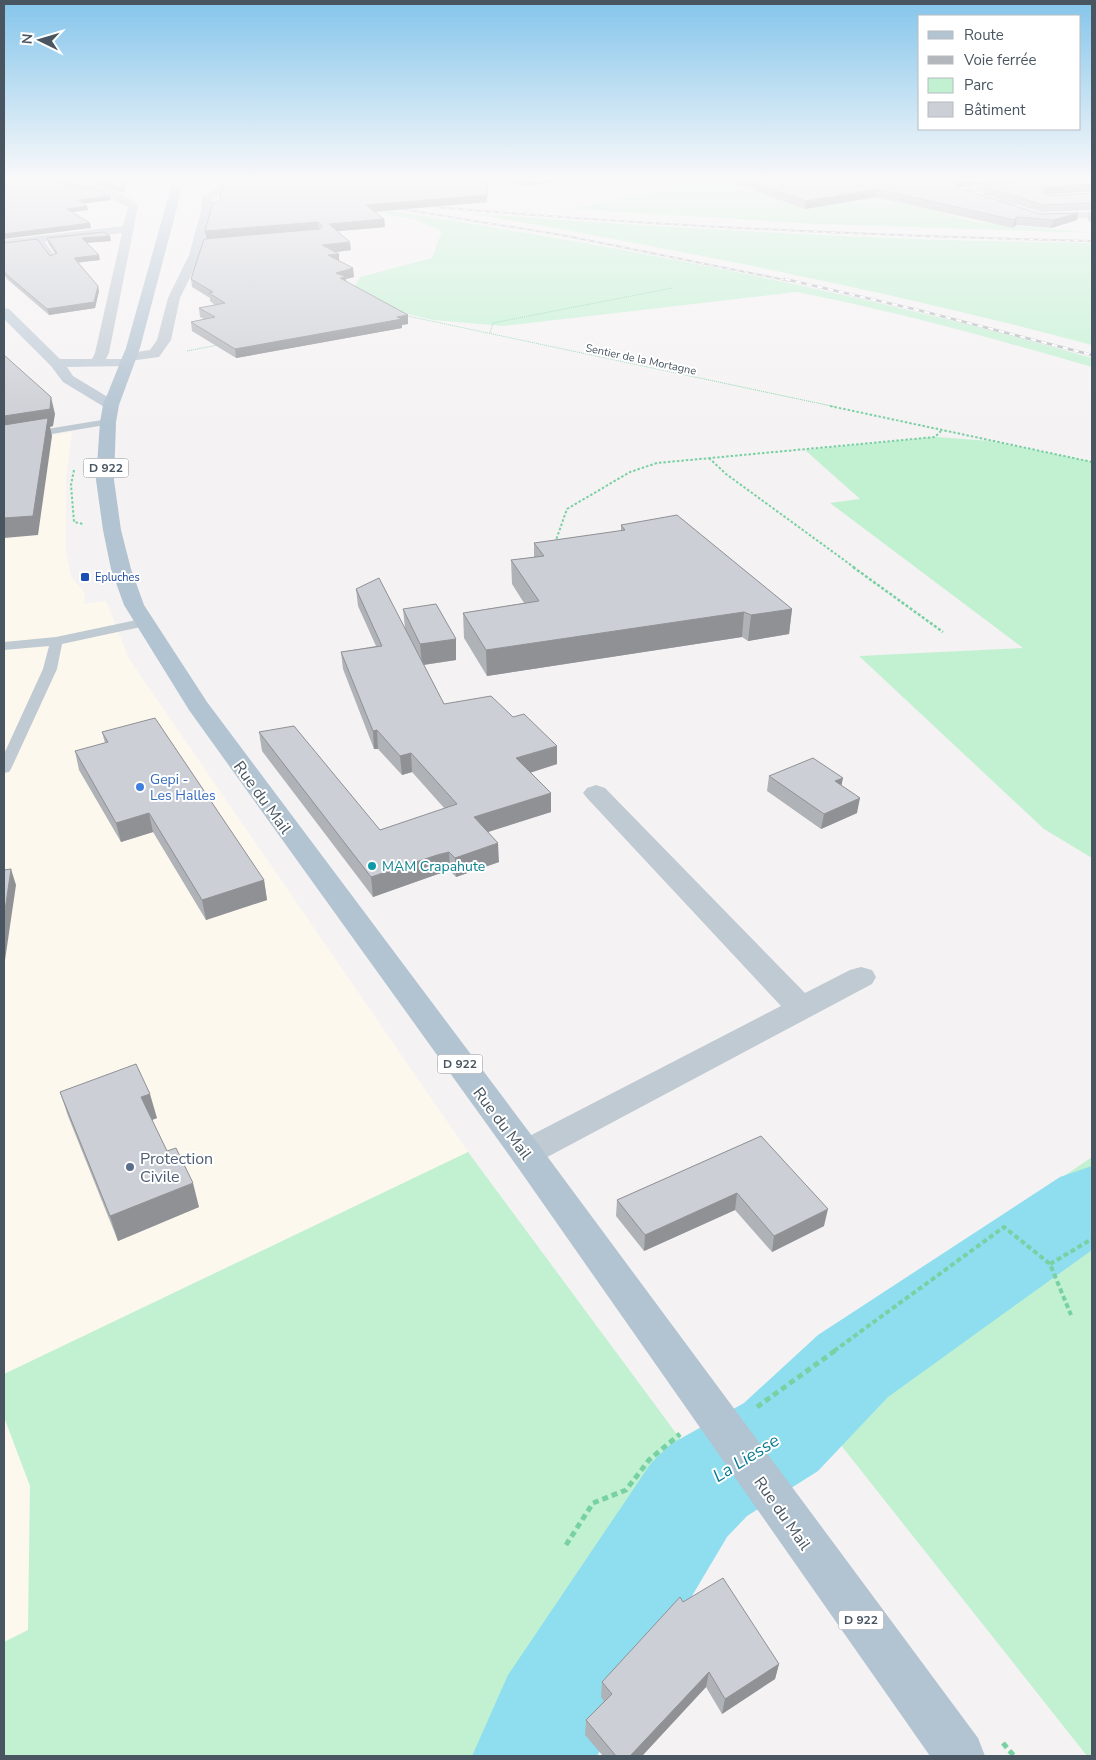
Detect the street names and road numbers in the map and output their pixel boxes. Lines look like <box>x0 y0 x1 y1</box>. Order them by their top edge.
street label: Sentier de la Mortagne <box>584 340 698 379</box>
road number: D 922 <box>84 458 128 478</box>
street label: Rue du Mail <box>228 757 296 839</box>
road number: D 922 <box>438 1054 482 1074</box>
street label: Rue du Mail <box>468 1083 537 1164</box>
street label: Rue du Mail <box>749 1472 816 1555</box>
road number: D 922 <box>838 1610 884 1630</box>

